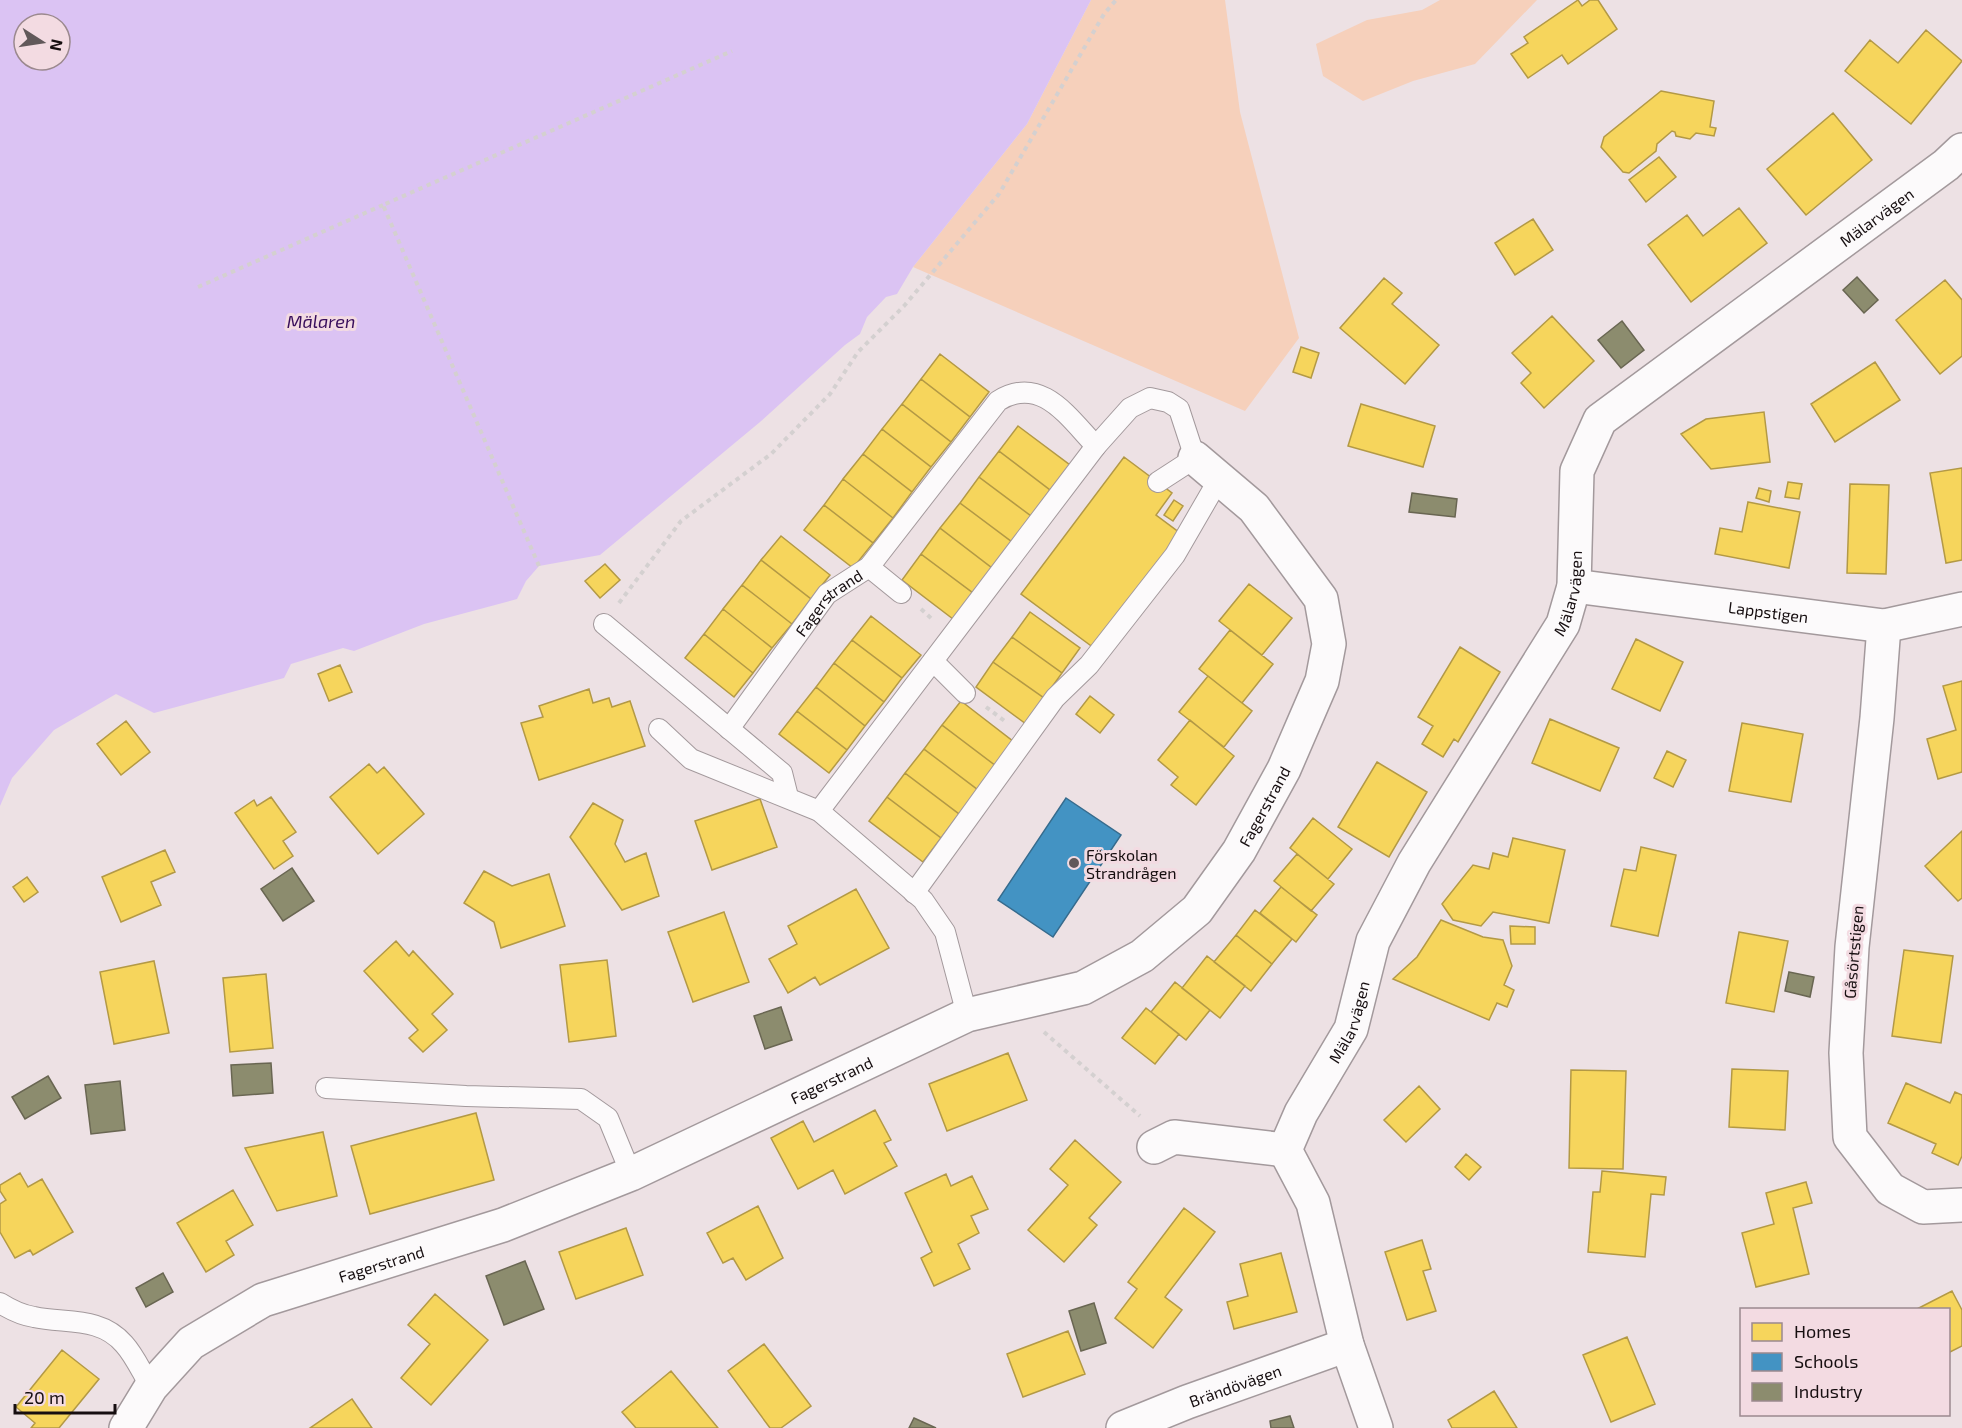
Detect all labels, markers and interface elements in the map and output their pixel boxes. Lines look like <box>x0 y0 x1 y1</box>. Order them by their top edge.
north arrow <box>12 12 72 72</box>
text: N <box>47 38 68 53</box>
street label: Mälarvägen <box>1836 183 1917 250</box>
water label: Mälaren <box>287 310 355 332</box>
street label: Mälarvägen <box>1549 550 1584 639</box>
street label: Fagerstrand <box>790 565 865 639</box>
street label: Lappstigen <box>1727 597 1810 626</box>
street label: Fagerstrand <box>1234 762 1293 850</box>
place label: Förskolan Strandrågen <box>1086 845 1177 882</box>
marker: Förskolan Strandrågen <box>1067 856 1081 870</box>
street label: Gåsörtstigen <box>1839 905 1867 999</box>
street label: Mälarvägen <box>1324 979 1372 1066</box>
street label: Fagerstrand <box>787 1052 875 1107</box>
street label: Fagerstrand <box>336 1241 426 1285</box>
legend <box>1740 1308 1950 1416</box>
text: Homes <box>1794 1320 1851 1342</box>
text: Schools <box>1794 1350 1858 1372</box>
street label: Brändövägen <box>1186 1360 1284 1410</box>
scale bar <box>15 1377 116 1415</box>
text: Industry <box>1794 1380 1863 1402</box>
text: 20 m <box>24 1386 65 1408</box>

